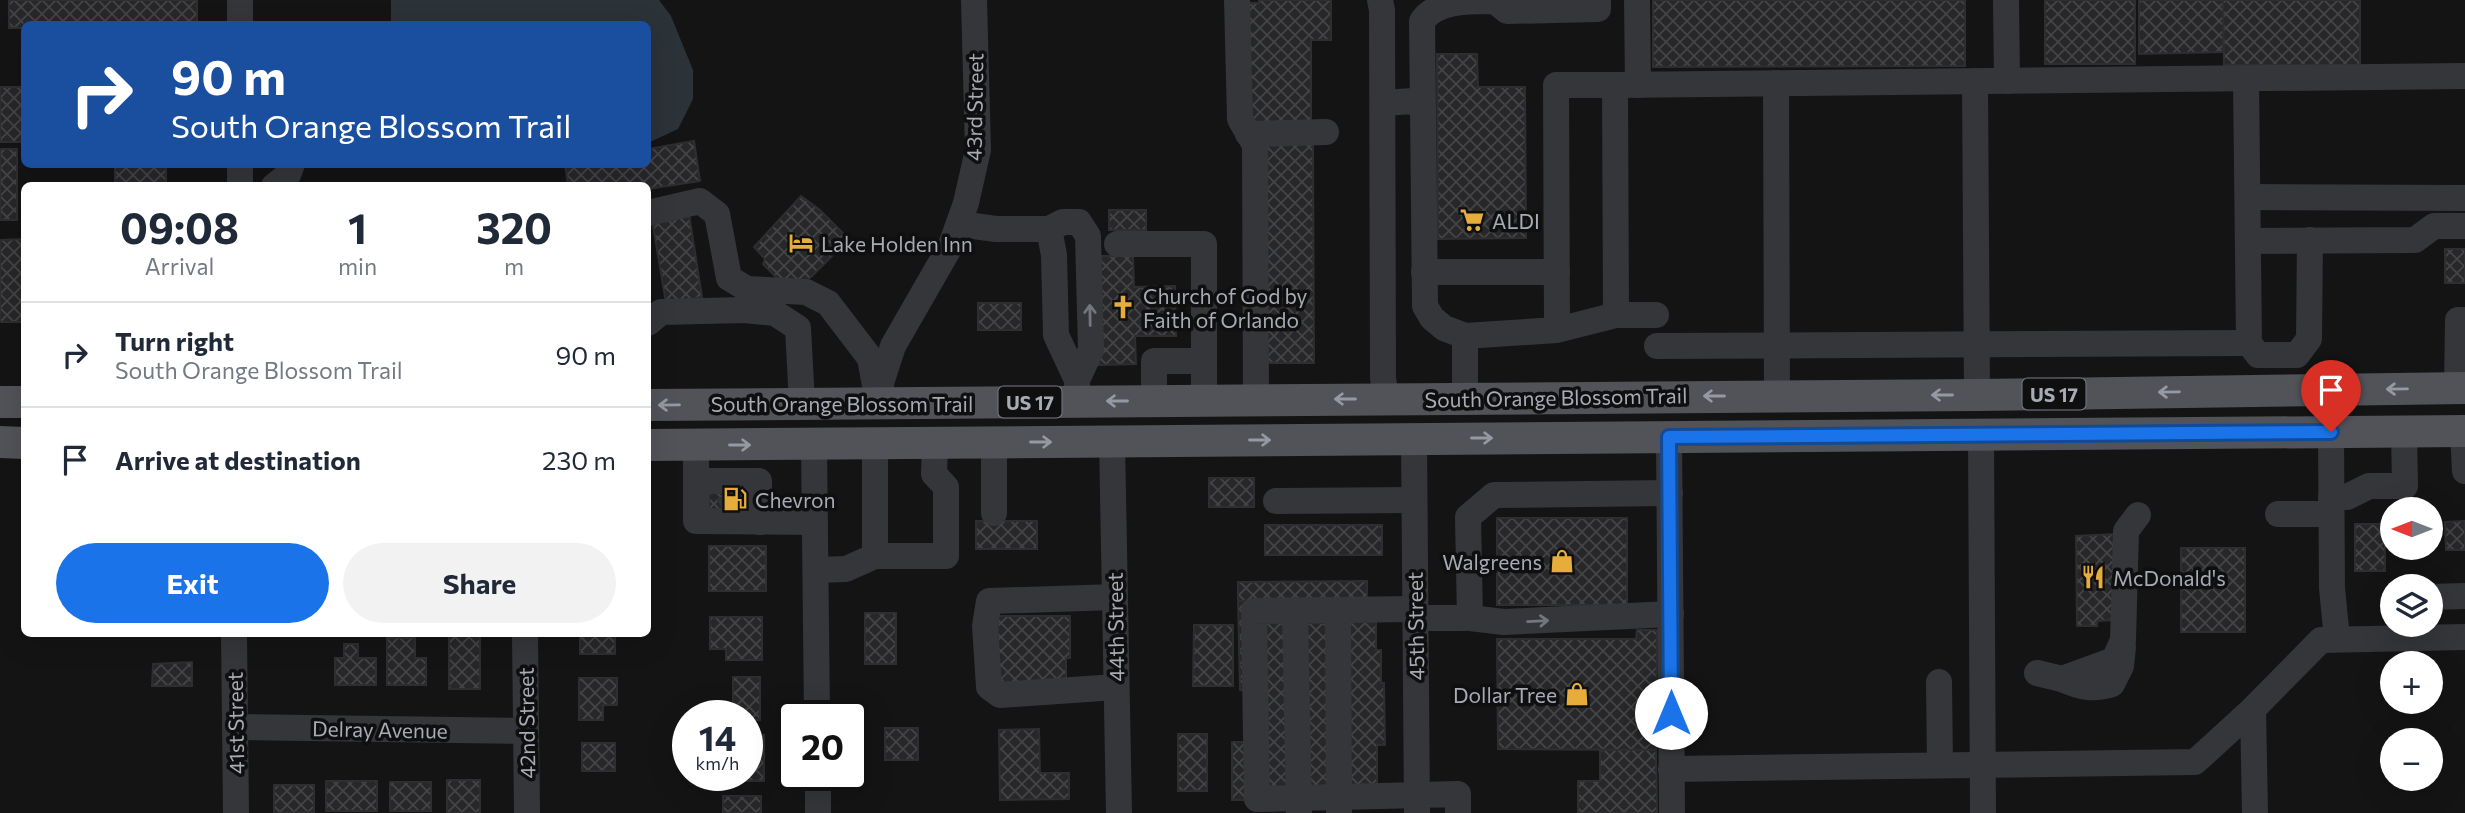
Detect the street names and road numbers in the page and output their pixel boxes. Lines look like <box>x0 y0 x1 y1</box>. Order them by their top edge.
street label: 43rd Street <box>961 53 987 161</box>
road number: US 17 <box>2022 378 2086 410</box>
street label: South Orange Blossom Trail <box>1424 382 1688 412</box>
road number: US 17 <box>998 386 1062 418</box>
street label: South Orange Blossom Trail <box>711 391 973 416</box>
street label: 45th Street <box>1402 571 1428 681</box>
street label: 44th Street <box>1102 572 1128 682</box>
street label: 42nd Street <box>513 667 539 779</box>
street label: 41st Street <box>222 672 248 774</box>
street label: Delray Avenue <box>312 715 448 743</box>

